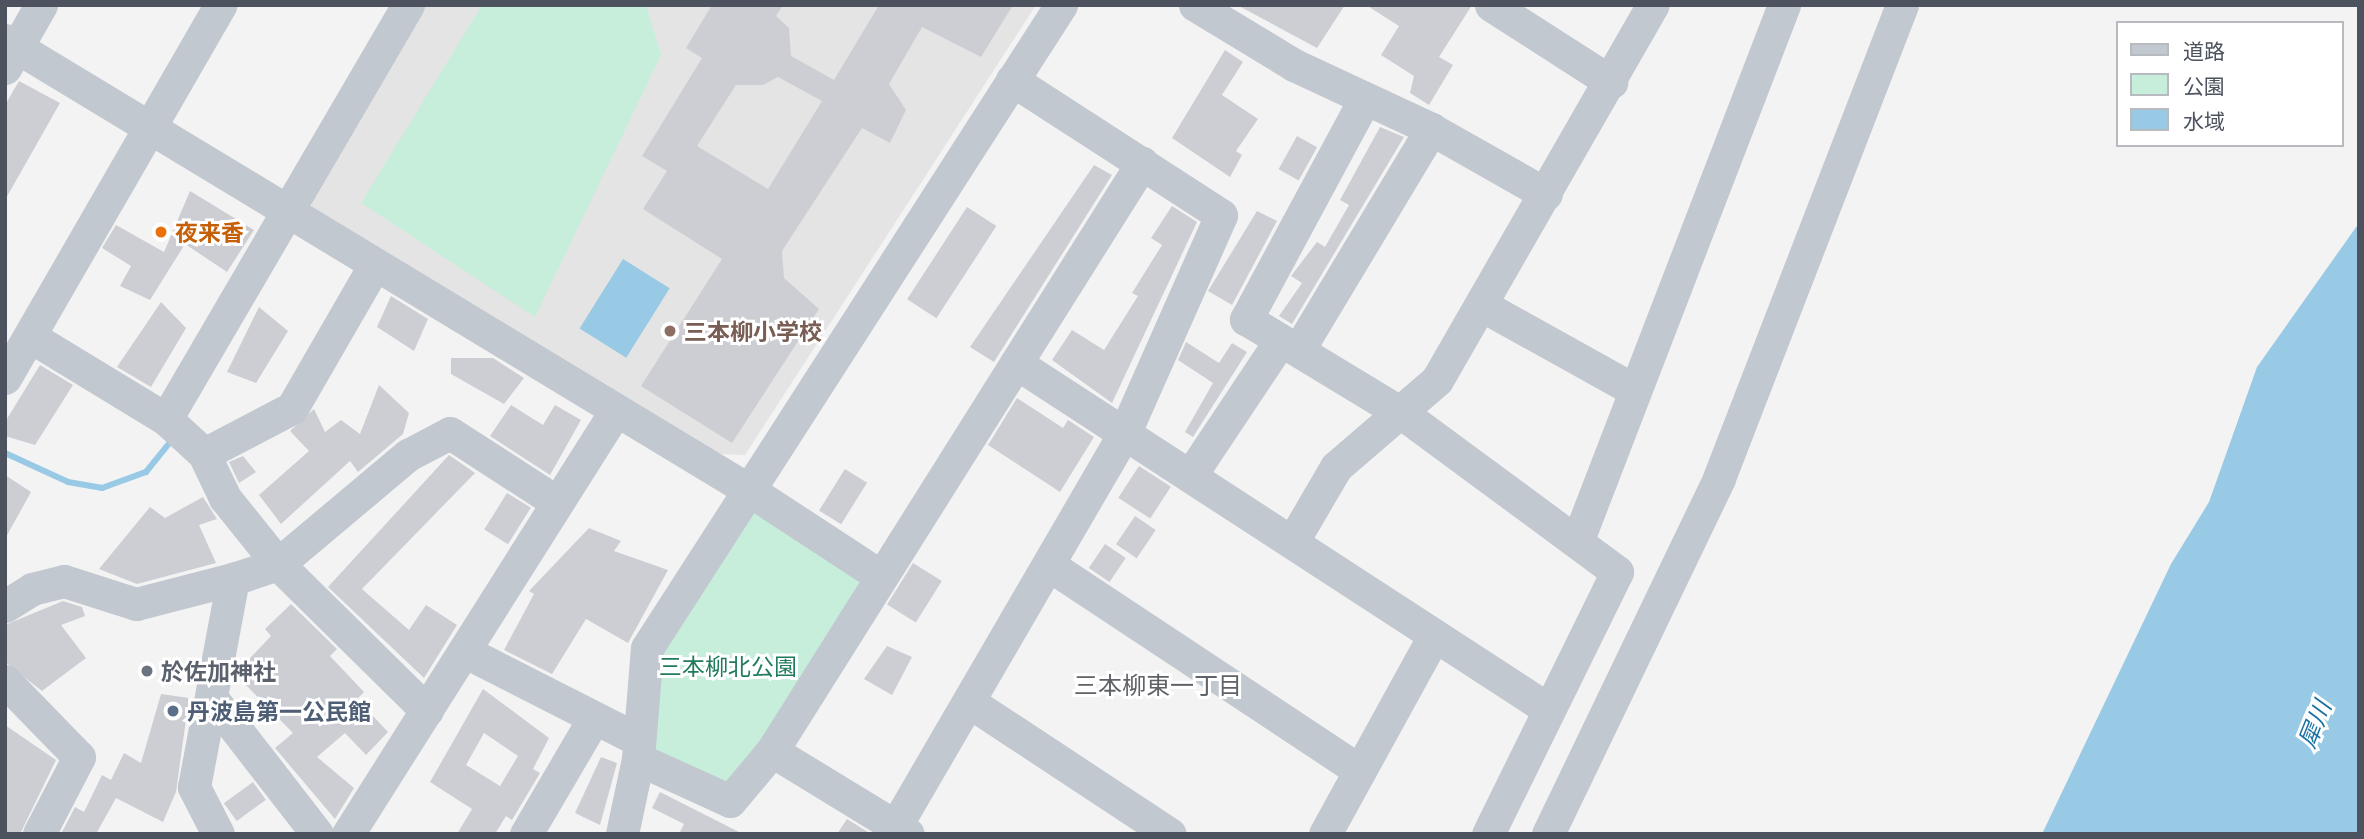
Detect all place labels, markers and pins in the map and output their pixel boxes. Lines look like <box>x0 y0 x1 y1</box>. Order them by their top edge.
place label: 夜来香 <box>175 218 244 246</box>
marker: 夜来香 <box>153 224 169 240</box>
place label: 三本柳小学校 <box>684 317 822 345</box>
marker: 三本柳小学校 <box>662 323 678 339</box>
place label: 於佐加神社 <box>161 657 276 685</box>
marker: 於佐加神社 <box>139 663 155 679</box>
place label: 丹波島第一公民館 <box>187 697 371 725</box>
marker: 丹波島第一公民館 <box>165 703 181 719</box>

